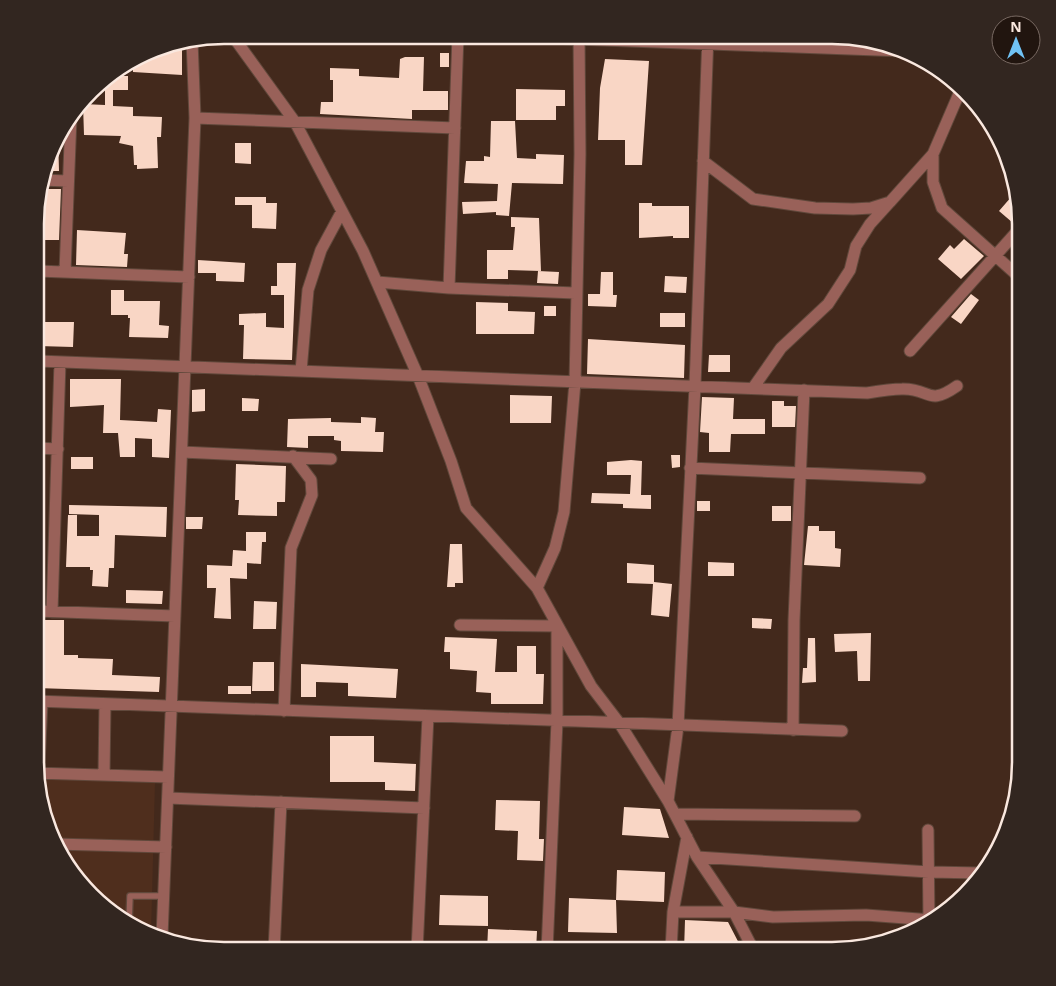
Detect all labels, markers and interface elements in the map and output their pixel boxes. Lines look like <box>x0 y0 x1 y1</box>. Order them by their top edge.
north arrow <box>991 15 1041 65</box>
text: N <box>1010 17 1022 36</box>

